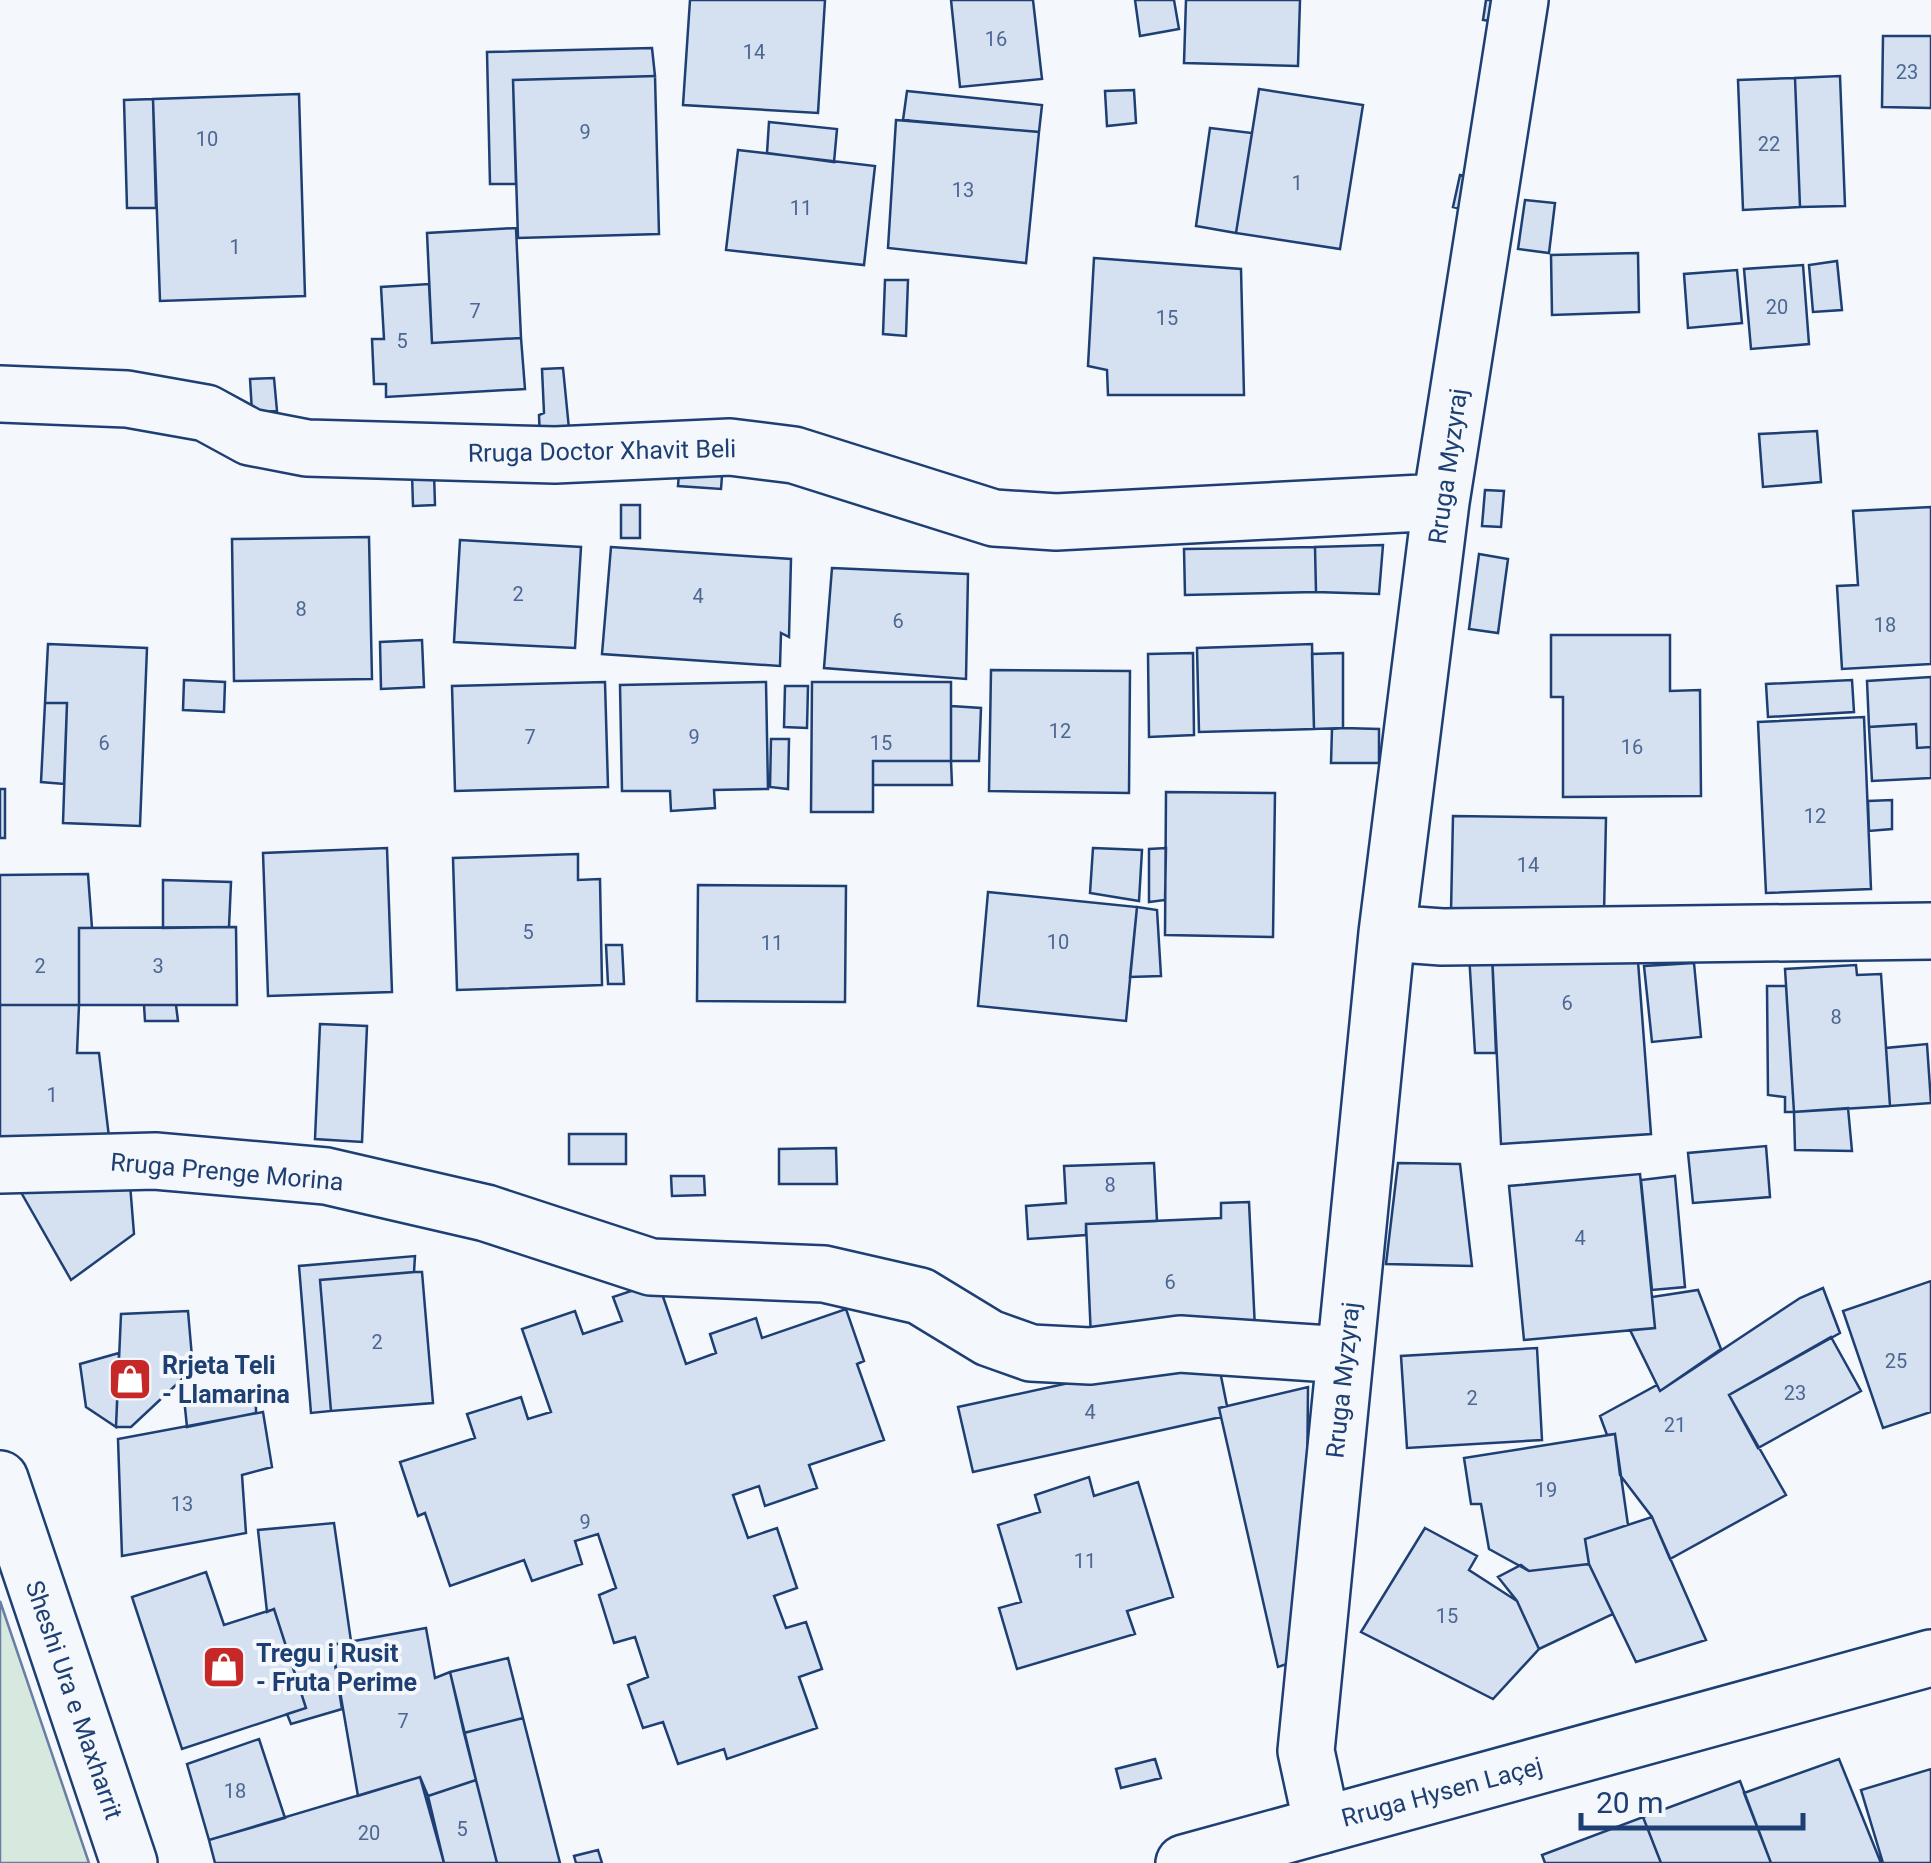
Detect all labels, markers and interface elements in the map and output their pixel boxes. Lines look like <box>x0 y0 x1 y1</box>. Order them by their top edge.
house number: 16 <box>985 27 1007 51</box>
house number: 14 <box>743 40 765 64</box>
house number: 23 <box>1896 60 1918 84</box>
house number: 9 <box>579 120 591 144</box>
house number: 10 <box>196 127 218 151</box>
house number: 22 <box>1758 132 1780 156</box>
house number: 1 <box>1291 171 1303 195</box>
house number: 13 <box>952 178 974 202</box>
house number: 11 <box>790 196 812 220</box>
house number: 1 <box>229 235 241 259</box>
house number: 20 <box>1766 295 1788 319</box>
house number: 7 <box>469 299 481 323</box>
house number: 15 <box>1156 306 1178 330</box>
house number: 5 <box>396 329 408 353</box>
street label: Rruga Myzyraj <box>1423 386 1473 546</box>
street label: Rruga Doctor Xhavit Beli <box>468 434 736 468</box>
house number: 2 <box>512 582 524 606</box>
house number: 4 <box>692 584 704 608</box>
house number: 8 <box>295 597 307 621</box>
house number: 6 <box>892 609 904 633</box>
house number: 18 <box>1874 613 1896 637</box>
house number: 12 <box>1049 719 1071 743</box>
house number: 7 <box>524 725 536 749</box>
house number: 9 <box>688 725 700 749</box>
house number: 6 <box>98 731 110 755</box>
house number: 15 <box>870 731 892 755</box>
house number: 16 <box>1621 735 1643 759</box>
house number: 12 <box>1804 804 1826 828</box>
house number: 14 <box>1517 853 1539 877</box>
house number: 5 <box>522 920 534 944</box>
house number: 10 <box>1047 930 1069 954</box>
house number: 11 <box>761 931 783 955</box>
house number: 2 <box>34 954 46 978</box>
house number: 3 <box>152 954 164 978</box>
house number: 6 <box>1561 991 1573 1015</box>
house number: 8 <box>1830 1005 1842 1029</box>
house number: 1 <box>46 1083 58 1107</box>
street label: Rruga Prenge Morina <box>109 1147 345 1197</box>
house number: 8 <box>1104 1173 1116 1197</box>
house number: 4 <box>1574 1226 1586 1250</box>
house number: 6 <box>1164 1270 1176 1294</box>
street label: Rruga Myzyraj <box>1320 1300 1366 1460</box>
house number: 2 <box>371 1330 383 1354</box>
house number: 25 <box>1885 1349 1907 1373</box>
place label: Rrjeta Teli - Llamarina <box>162 1351 290 1409</box>
shop icon: Rrjeta Teli - Llamarina <box>107 1356 153 1402</box>
house number: 23 <box>1784 1381 1806 1405</box>
house number: 2 <box>1466 1386 1478 1410</box>
house number: 4 <box>1084 1400 1096 1424</box>
house number: 21 <box>1664 1413 1686 1437</box>
house number: 19 <box>1535 1478 1557 1502</box>
house number: 13 <box>171 1492 193 1516</box>
house number: 9 <box>579 1510 591 1534</box>
house number: 11 <box>1074 1549 1096 1573</box>
street label: Sheshi Ura e Maxharrit <box>19 1577 129 1823</box>
house number: 15 <box>1436 1604 1458 1628</box>
place label: Tregu i Rusit - Fruta Perime <box>256 1639 417 1697</box>
shop icon: Tregu i Rusit - Fruta Perime <box>201 1644 247 1690</box>
house number: 7 <box>397 1709 409 1733</box>
street label: Rruga Hysen Laçej <box>1338 1751 1546 1833</box>
scale bar <box>1581 1768 1804 1830</box>
house number: 18 <box>224 1779 246 1803</box>
text: 20 m <box>1596 1785 1663 1820</box>
house number: 5 <box>456 1817 468 1841</box>
house number: 20 <box>358 1821 380 1845</box>

